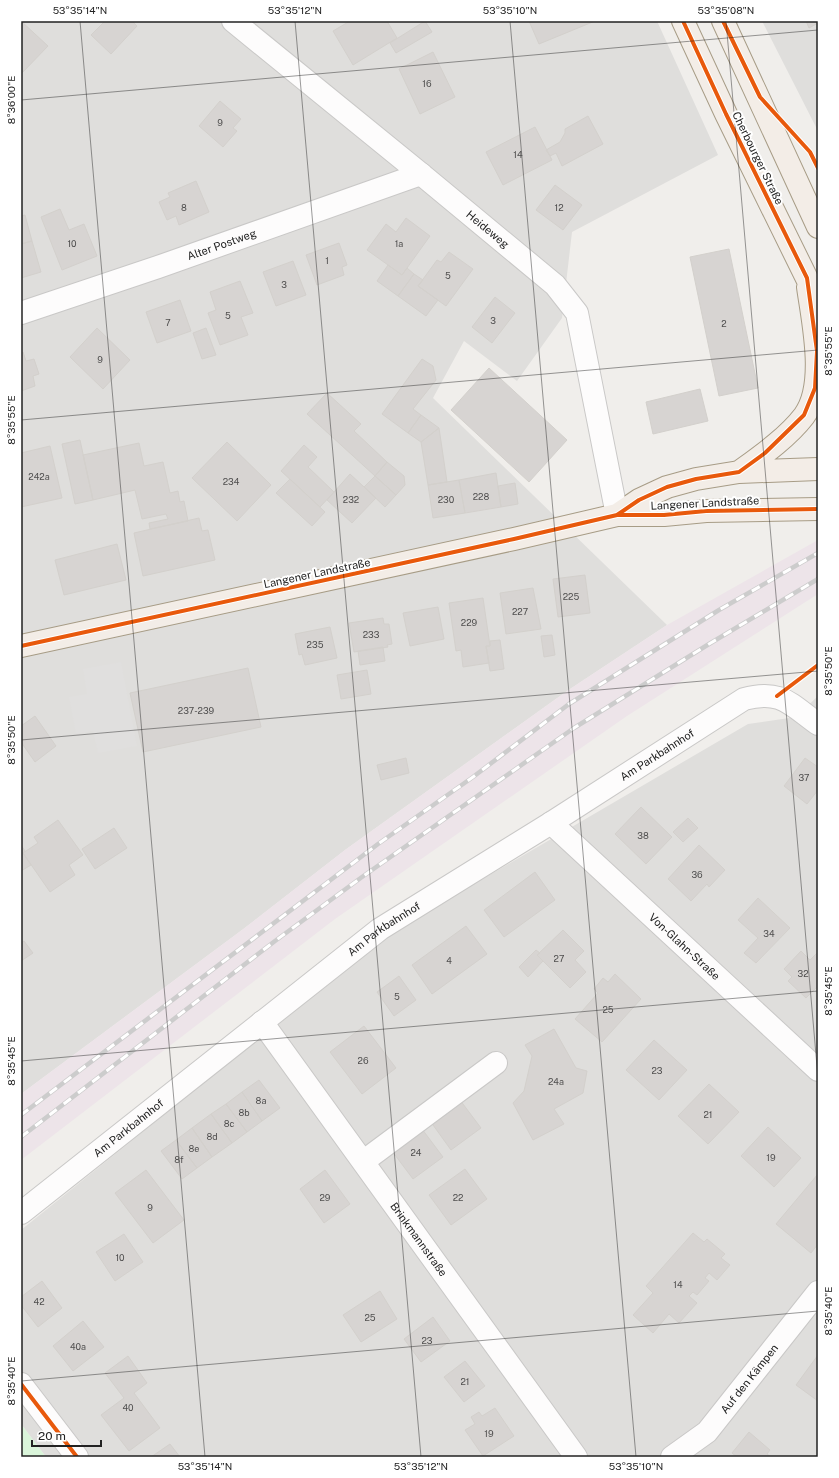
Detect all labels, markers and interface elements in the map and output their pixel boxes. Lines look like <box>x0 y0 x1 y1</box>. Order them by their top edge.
text: 53°35'14"N <box>53 4 107 16</box>
text: 53°35'12"N <box>268 4 322 16</box>
text: 53°35'10"N <box>483 4 537 16</box>
text: 53°35'08"N <box>698 4 754 16</box>
text: 8°36'00"E <box>5 76 17 124</box>
house number: 16 <box>422 78 432 89</box>
street label: Cherbourger Straße <box>730 110 786 206</box>
house number: 9 <box>217 117 223 128</box>
house number: 14 <box>513 149 523 160</box>
house number: 8 <box>181 202 187 213</box>
house number: 12 <box>554 202 564 213</box>
street label: Heideweg <box>464 208 511 250</box>
street label: Alter Postweg <box>185 227 258 262</box>
house number: 10 <box>67 238 77 249</box>
house number: 1a <box>395 238 403 249</box>
house number: 1 <box>325 255 329 266</box>
house number: 5 <box>445 270 451 281</box>
house number: 3 <box>281 279 287 290</box>
house number: 5 <box>225 310 231 321</box>
house number: 3 <box>490 315 496 326</box>
house number: 7 <box>165 317 171 328</box>
house number: 2 <box>721 318 727 329</box>
text: 8°35'55"E <box>822 326 834 376</box>
house number: 9 <box>97 354 103 365</box>
text: 8°35'55"E <box>5 395 17 445</box>
house number: 242a <box>28 471 50 482</box>
house number: 234 <box>223 476 240 487</box>
house number: 228 <box>473 491 489 502</box>
house number: 232 <box>343 494 359 505</box>
house number: 230 <box>438 494 455 505</box>
street label: Langener Landstraße <box>650 494 760 512</box>
street label: Langener Landstraße <box>263 556 371 590</box>
house number: 225 <box>563 591 579 602</box>
house number: 227 <box>512 606 528 617</box>
house number: 229 <box>461 617 478 628</box>
house number: 233 <box>363 629 380 640</box>
house number: 235 <box>307 639 324 650</box>
text: 8°35'50"E <box>822 646 834 696</box>
house number: 237-239 <box>178 705 215 716</box>
text: 8°35'50"E <box>5 715 17 765</box>
street label: Am Parkbahnhof <box>618 726 697 783</box>
house number: 37 <box>799 772 809 783</box>
house number: 38 <box>637 830 649 841</box>
house number: 36 <box>691 869 703 880</box>
street label: Am Parkbahnhof <box>345 899 423 958</box>
street label: Von-Glahn-Straße <box>647 911 722 982</box>
house number: 34 <box>763 928 775 939</box>
house number: 27 <box>554 953 564 964</box>
house number: 4 <box>446 955 452 966</box>
text: 8°35'45"E <box>822 966 834 1016</box>
house number: 32 <box>797 968 809 979</box>
house number: 5 <box>394 991 400 1002</box>
house number: 25 <box>602 1004 614 1015</box>
text: 8°35'45"E <box>5 1036 17 1086</box>
house number: 26 <box>358 1055 369 1066</box>
house number: 23 <box>651 1065 663 1076</box>
house number: 24a <box>548 1076 564 1087</box>
house number: 8a <box>256 1095 266 1106</box>
street label: Am Parkbahnhof <box>91 1096 166 1159</box>
house number: 8b <box>238 1107 250 1118</box>
house number: 21 <box>703 1109 713 1120</box>
house number: 8c <box>224 1118 234 1129</box>
house number: 8d <box>206 1131 218 1142</box>
house number: 8e <box>189 1143 199 1154</box>
house number: 24 <box>410 1147 422 1158</box>
house number: 19 <box>766 1152 776 1163</box>
house number: 8f <box>174 1154 184 1165</box>
house number: 29 <box>320 1192 331 1203</box>
house number: 22 <box>453 1192 463 1203</box>
street label: Brinkmannstraße <box>388 1200 449 1278</box>
house number: 9 <box>147 1202 153 1213</box>
house number: 10 <box>115 1252 125 1263</box>
house number: 14 <box>673 1279 683 1290</box>
text: 8°35'40"E <box>822 1286 834 1336</box>
house number: 42 <box>33 1296 45 1307</box>
house number: 25 <box>364 1312 376 1323</box>
house number: 23 <box>421 1335 433 1346</box>
house number: 40a <box>70 1341 86 1352</box>
street label: Auf den Kämpen <box>718 1342 780 1416</box>
text: 8°35'40"E <box>5 1356 17 1406</box>
house number: 21 <box>460 1376 470 1387</box>
house number: 40 <box>122 1402 134 1413</box>
scale bar <box>32 1422 101 1448</box>
house number: 19 <box>484 1428 494 1439</box>
text: 20 m <box>38 1429 66 1443</box>
text: 53°35'14"N <box>178 1460 232 1472</box>
text: 53°35'12"N <box>394 1460 448 1472</box>
text: 53°35'10"N <box>609 1460 663 1472</box>

